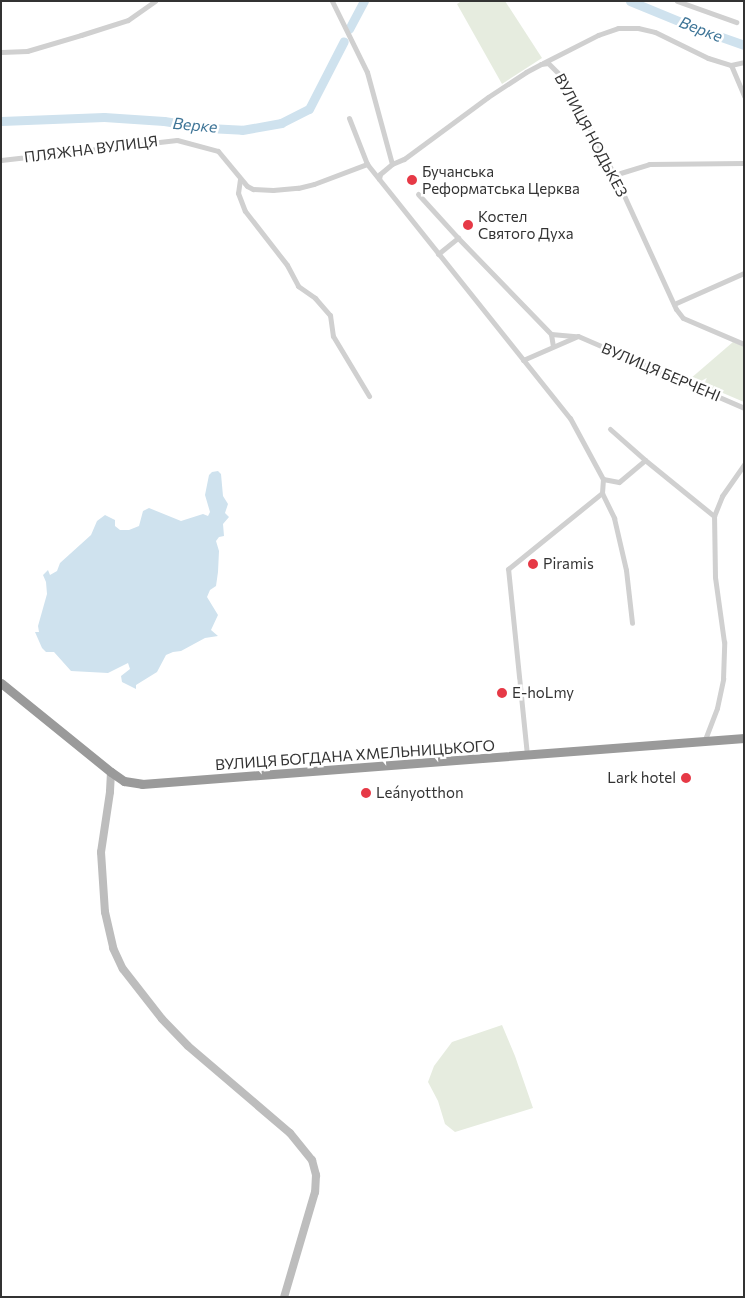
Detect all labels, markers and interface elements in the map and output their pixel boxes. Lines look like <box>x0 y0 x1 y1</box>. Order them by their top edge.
water label: Верке <box>677 12 725 46</box>
street label: ВУЛИЦЯ НОДЬКЕЗ <box>551 70 631 200</box>
water label: Верке <box>172 113 218 137</box>
street label: ПЛЯЖНА ВУЛИЦЯ <box>23 132 159 166</box>
place label: Бучанська Реформатська Церква <box>422 162 580 197</box>
marker: Бучанська Реформатська Церква <box>406 174 418 186</box>
place label: Костел Святого Духа <box>478 207 574 242</box>
marker: Костел Святого Духа <box>462 219 474 231</box>
street label: ВУЛИЦЯ БЕРЧЕНІ <box>599 339 723 405</box>
place label: Piramis <box>543 555 594 573</box>
marker: Piramis <box>527 558 539 570</box>
place label: E-hoLmy <box>512 684 574 702</box>
marker: E-hoLmy <box>496 687 508 699</box>
street label: ВУЛИЦЯ БОГДАНА ХМЕЛЬНИЦЬКОГО <box>214 736 496 774</box>
place label: Lark hotel <box>607 769 676 787</box>
marker: Lark hotel <box>680 772 692 784</box>
place label: Leányotthon <box>376 784 464 802</box>
marker: Leányotthon <box>360 787 372 799</box>

